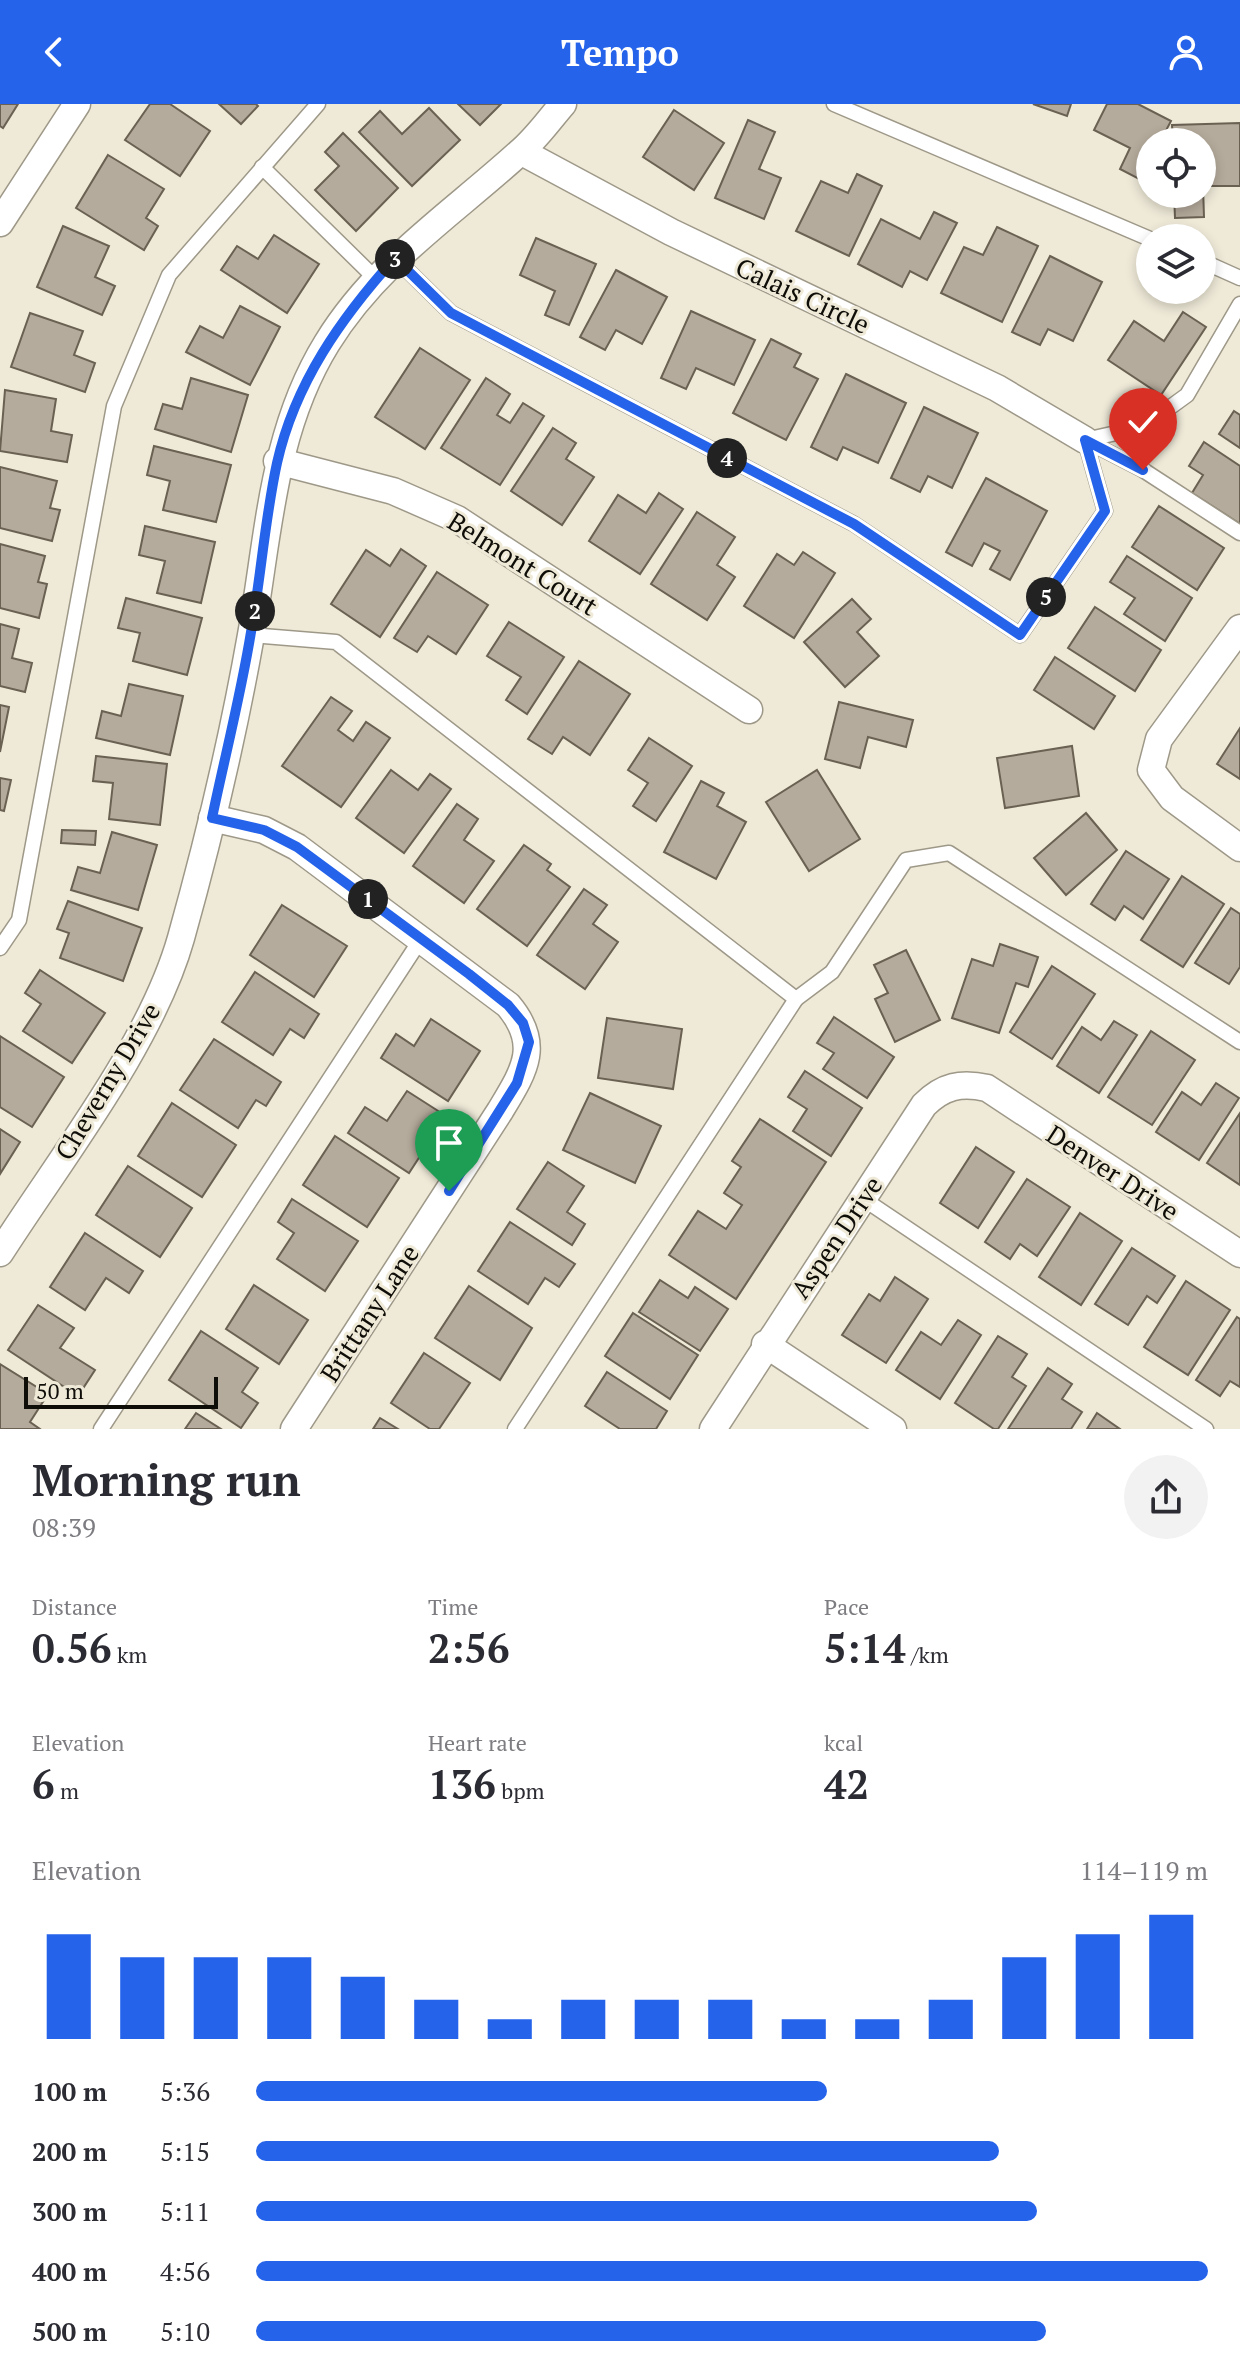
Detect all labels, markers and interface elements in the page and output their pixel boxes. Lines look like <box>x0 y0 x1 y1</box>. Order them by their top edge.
text: Tempo <box>561 29 679 76</box>
icon: back <box>32 30 76 74</box>
icon: person <box>1164 30 1208 74</box>
map controls <box>1136 128 1216 304</box>
button: locate <box>1136 128 1216 208</box>
button: layers <box>1136 224 1216 304</box>
pin: 3 <box>375 239 415 279</box>
text: 3 <box>389 244 401 273</box>
street label: Calais Circle <box>731 249 875 341</box>
pin <box>1109 388 1177 470</box>
icon: check <box>1121 400 1165 444</box>
pin: 4 <box>707 438 747 478</box>
text: 4 <box>721 443 733 472</box>
street label: Belmont Court <box>442 503 604 623</box>
pin: 5 <box>1026 577 1066 617</box>
text: 5 <box>1040 582 1052 611</box>
pin: 2 <box>235 591 275 631</box>
text: 2 <box>249 596 261 625</box>
pin: 1 <box>348 879 388 919</box>
text: 1 <box>362 884 374 913</box>
street label: Cheverny Drive <box>47 996 167 1166</box>
pin <box>415 1109 483 1191</box>
street label: Denver Drive <box>1040 1117 1186 1227</box>
icon: arrive <box>427 1121 471 1165</box>
street label: Aspen Drive <box>783 1169 889 1305</box>
street label: Brittany Lane <box>312 1238 426 1388</box>
scale bar <box>24 1373 218 1409</box>
text: 50 m <box>36 1376 84 1405</box>
text: Morning run <box>32 1450 301 1509</box>
button: share <box>1124 1455 1208 1539</box>
text: 08:39 <box>32 1510 96 1544</box>
text: Distance <box>32 1592 117 1621</box>
text: Time <box>428 1592 478 1621</box>
text: Pace <box>824 1592 869 1621</box>
text: 0.56 <box>32 1621 112 1674</box>
text: 2:56 <box>428 1621 510 1674</box>
text: 5:14 <box>824 1621 906 1674</box>
text: km <box>112 1640 147 1669</box>
text: /km <box>906 1640 949 1669</box>
text: Elevation <box>32 1728 124 1757</box>
text: Heart rate <box>428 1728 527 1757</box>
text: kcal <box>824 1728 863 1757</box>
text: 6 <box>32 1757 55 1810</box>
text: 136 <box>428 1757 496 1810</box>
text: 42 <box>824 1757 869 1810</box>
text: m <box>55 1776 79 1805</box>
text: bpm <box>496 1776 545 1805</box>
text: Elevation <box>32 1853 141 1887</box>
text: 114–119 m <box>1080 1853 1208 1887</box>
text: 100 m <box>32 2074 107 2108</box>
text: 5:36 <box>160 2074 210 2108</box>
text: 200 m <box>32 2134 107 2168</box>
text: 5:15 <box>160 2134 210 2168</box>
text: 300 m <box>32 2194 107 2228</box>
text: 5:11 <box>160 2194 210 2228</box>
text: 400 m <box>32 2254 107 2288</box>
text: 4:56 <box>160 2254 210 2288</box>
text: 500 m <box>32 2314 107 2348</box>
text: 5:10 <box>160 2314 210 2348</box>

